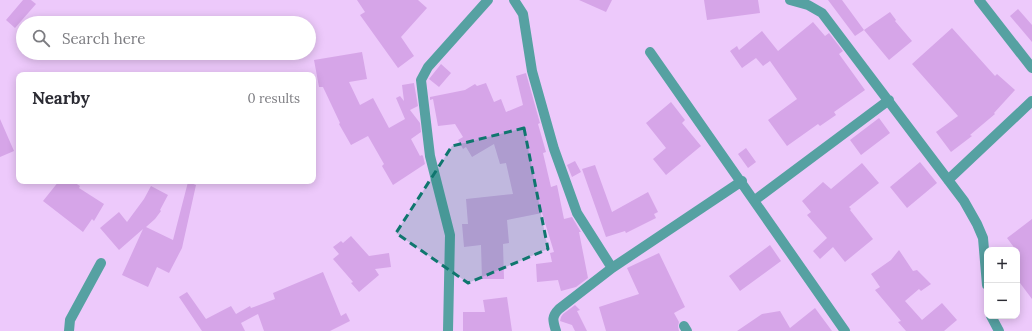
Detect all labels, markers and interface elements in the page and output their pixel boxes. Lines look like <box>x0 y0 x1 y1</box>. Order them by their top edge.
search box <box>16 16 316 60</box>
icon: search <box>30 27 52 49</box>
text: Search here <box>62 29 145 48</box>
text: Nearby <box>32 87 90 109</box>
text: 0 results <box>248 90 300 107</box>
map controls <box>984 247 1020 319</box>
button: + <box>984 247 1020 283</box>
button: − <box>984 283 1020 319</box>

